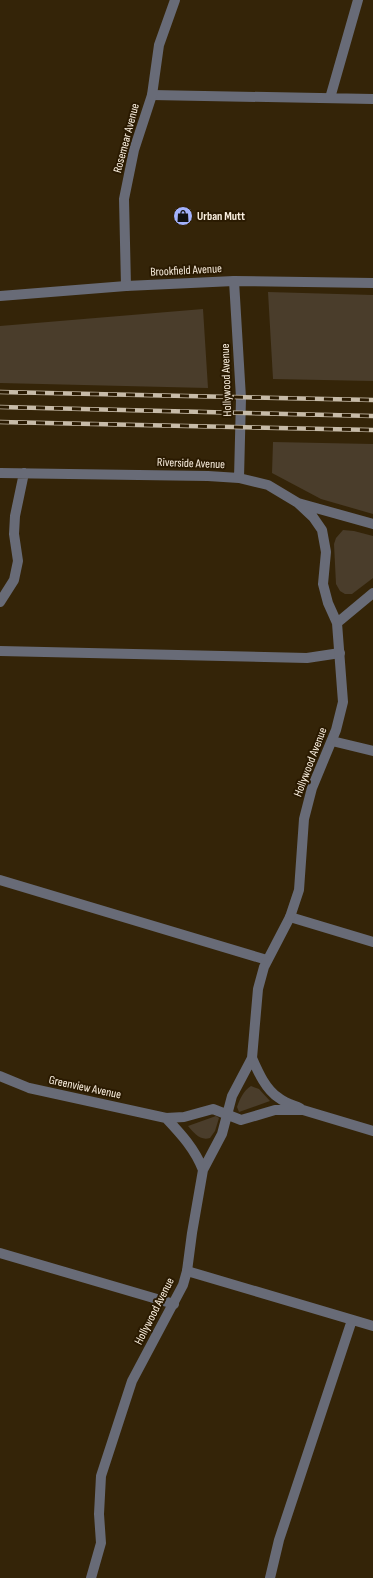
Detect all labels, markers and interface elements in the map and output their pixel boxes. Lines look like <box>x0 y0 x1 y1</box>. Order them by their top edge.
street label: Rosemear Avenue <box>110 102 143 175</box>
shop icon: Urban Mutt <box>172 205 194 227</box>
place label: Urban Mutt <box>197 209 245 224</box>
street label: Brookfield Avenue <box>150 261 222 280</box>
street label: Hollywood Avenue <box>218 343 235 417</box>
street label: Riverside Avenue <box>157 455 225 472</box>
street label: Hollywood Avenue <box>290 725 331 799</box>
street label: Greenview Avenue <box>47 1072 123 1103</box>
street label: Hollywood Avenue <box>131 1275 178 1347</box>

